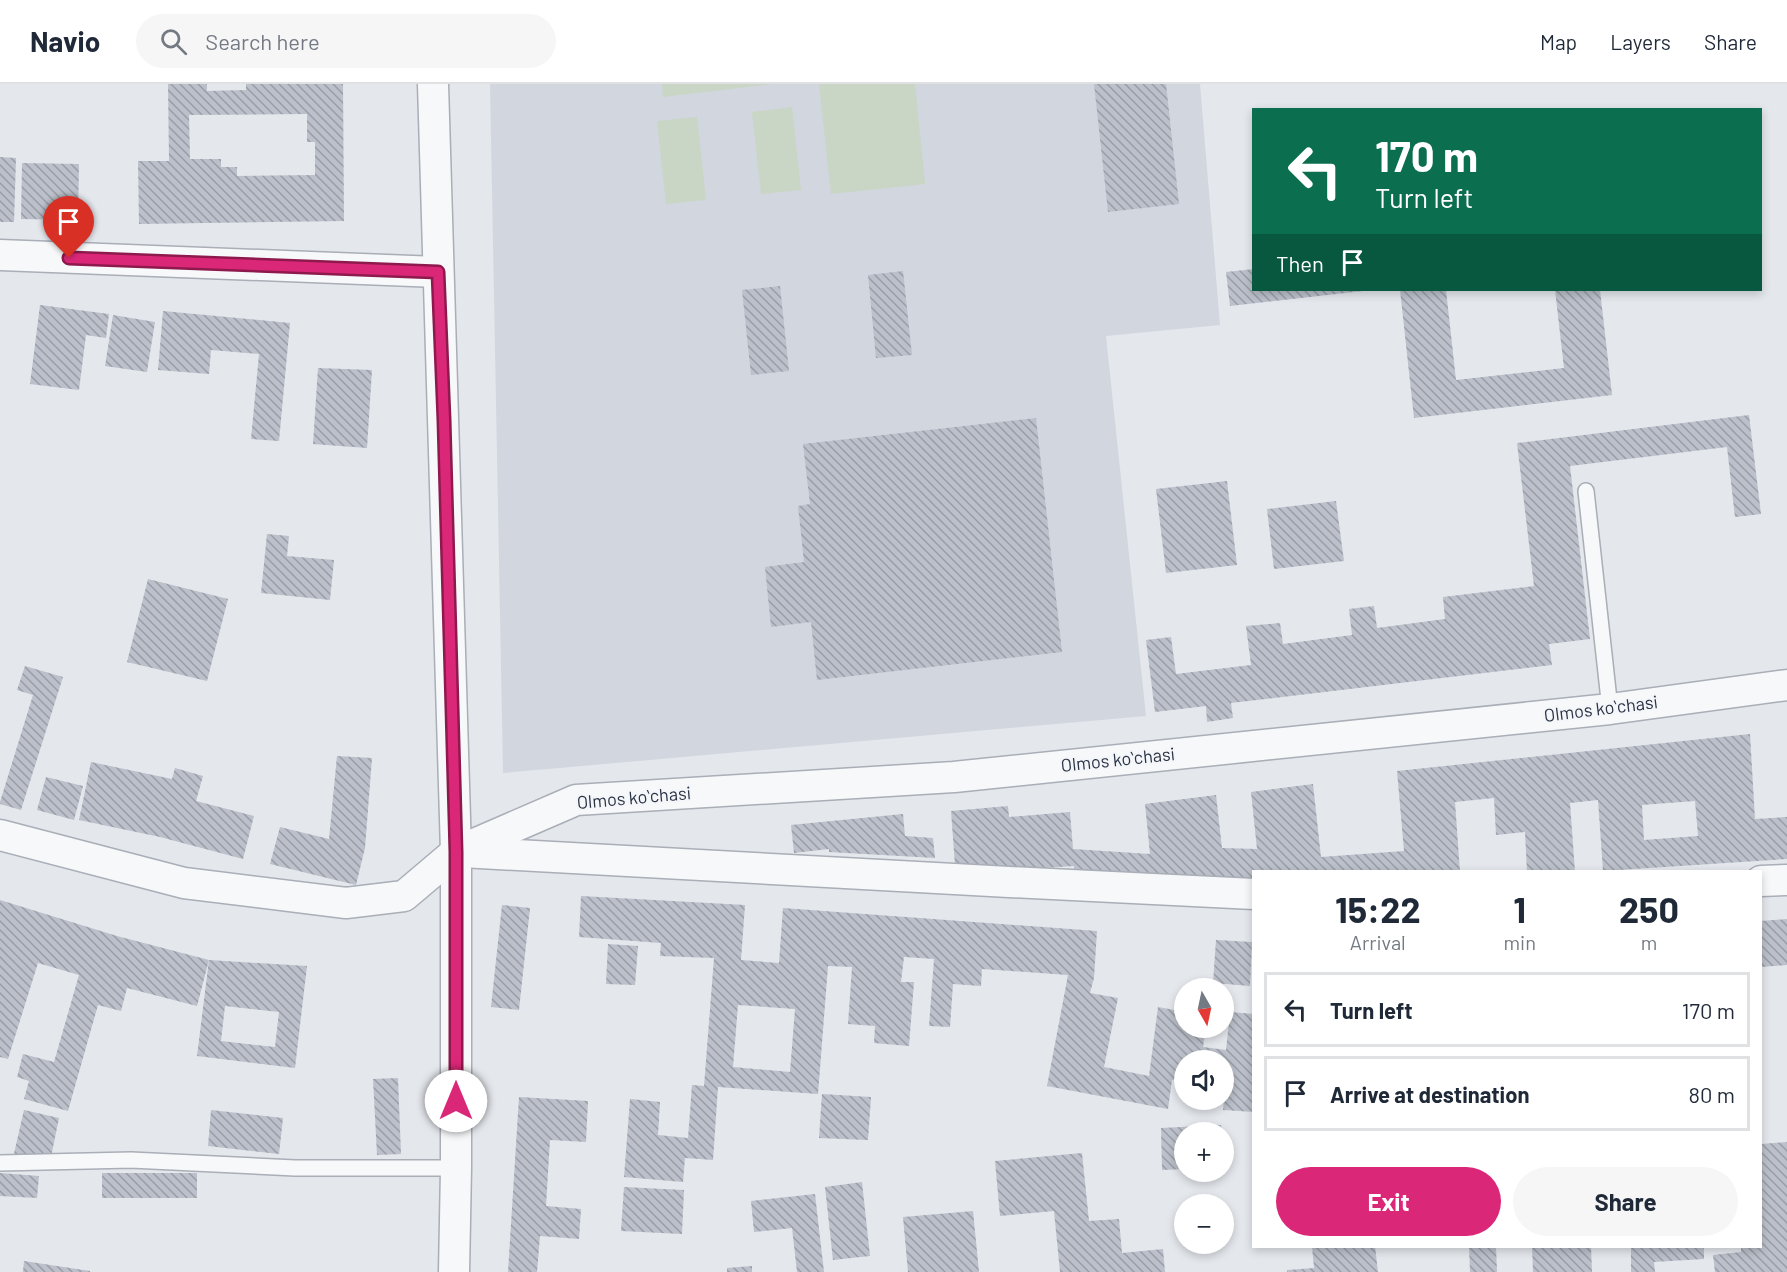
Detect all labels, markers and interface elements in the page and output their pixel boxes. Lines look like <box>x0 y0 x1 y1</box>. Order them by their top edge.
search box <box>136 14 556 68</box>
text: Navio <box>30 24 100 58</box>
icon: search <box>157 25 190 58</box>
text: Search here <box>205 28 320 54</box>
text: Map <box>1540 29 1577 54</box>
text: Layers <box>1610 29 1671 54</box>
text: Share <box>1704 29 1757 54</box>
text: 170 m <box>1375 130 1478 180</box>
icon: left <box>1276 132 1354 210</box>
text: Turn left <box>1375 181 1473 213</box>
pin <box>43 196 94 258</box>
icon: arrive <box>52 205 85 238</box>
icon: arrive <box>1336 246 1369 279</box>
text: Then <box>1276 250 1324 276</box>
street label: Olmos koʻchasi <box>1543 690 1659 726</box>
street label: Olmos koʻchasi <box>1060 742 1176 776</box>
street label: Olmos koʻchasi <box>576 781 692 813</box>
text: 15:22 <box>1335 887 1421 930</box>
text: 1 <box>1513 887 1526 930</box>
text: 250 <box>1619 887 1679 930</box>
text: Arrival <box>1350 930 1406 954</box>
text: min <box>1504 930 1536 954</box>
text: m <box>1641 930 1657 954</box>
north arrow <box>1174 978 1234 1038</box>
map controls <box>1174 978 1234 1254</box>
icon: left <box>1279 993 1312 1026</box>
text: Turn left <box>1330 997 1413 1023</box>
text: 170 m <box>1682 997 1735 1023</box>
button: sound <box>1174 1050 1234 1110</box>
position arrow <box>424 1069 488 1133</box>
icon: arrive <box>1279 1077 1312 1110</box>
text: Arrive at destination <box>1330 1081 1529 1107</box>
text: 80 m <box>1689 1081 1735 1107</box>
button: + <box>1174 1122 1234 1182</box>
button: Exit <box>1276 1167 1501 1236</box>
button: Share <box>1513 1167 1738 1236</box>
button: − <box>1174 1194 1234 1254</box>

